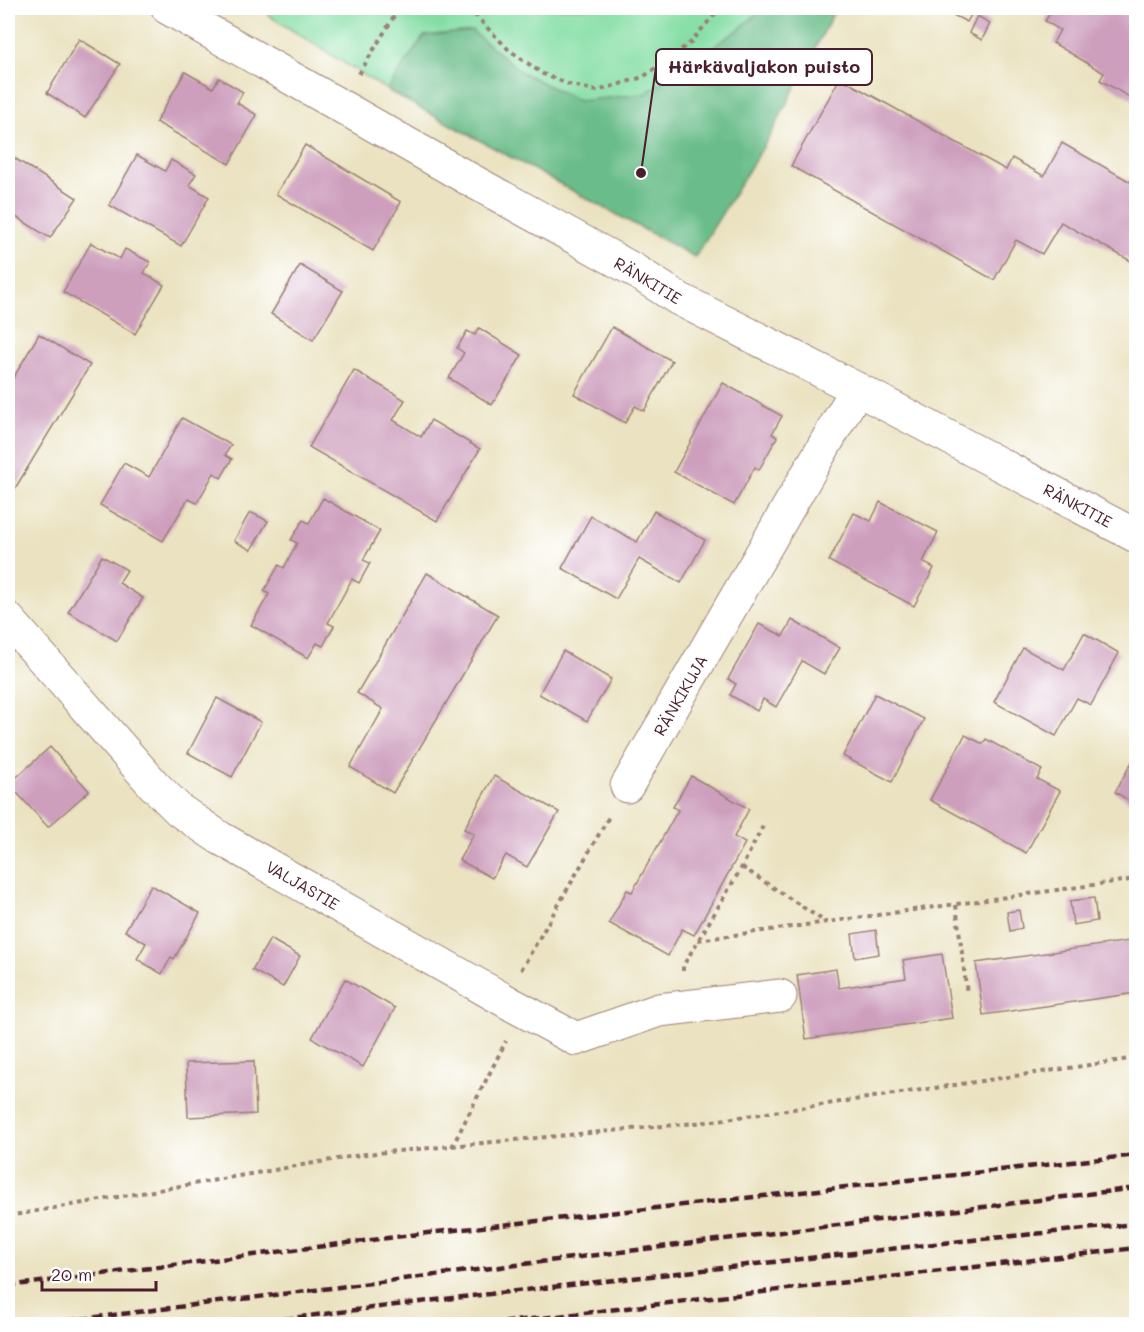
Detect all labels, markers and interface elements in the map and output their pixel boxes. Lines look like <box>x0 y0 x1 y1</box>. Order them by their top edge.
callout: Härkävaljakon puisto <box>656 49 872 85</box>
text: Härkävaljakon puisto <box>668 54 860 78</box>
street label: RÄNKITIE <box>610 252 686 308</box>
street label: RÄNKITIE <box>1040 478 1116 532</box>
street label: RÄNKIKUJA <box>648 651 712 739</box>
street label: VALJASTIE <box>263 856 343 914</box>
scale bar <box>42 1254 156 1292</box>
text: 20 m <box>51 1262 92 1286</box>

